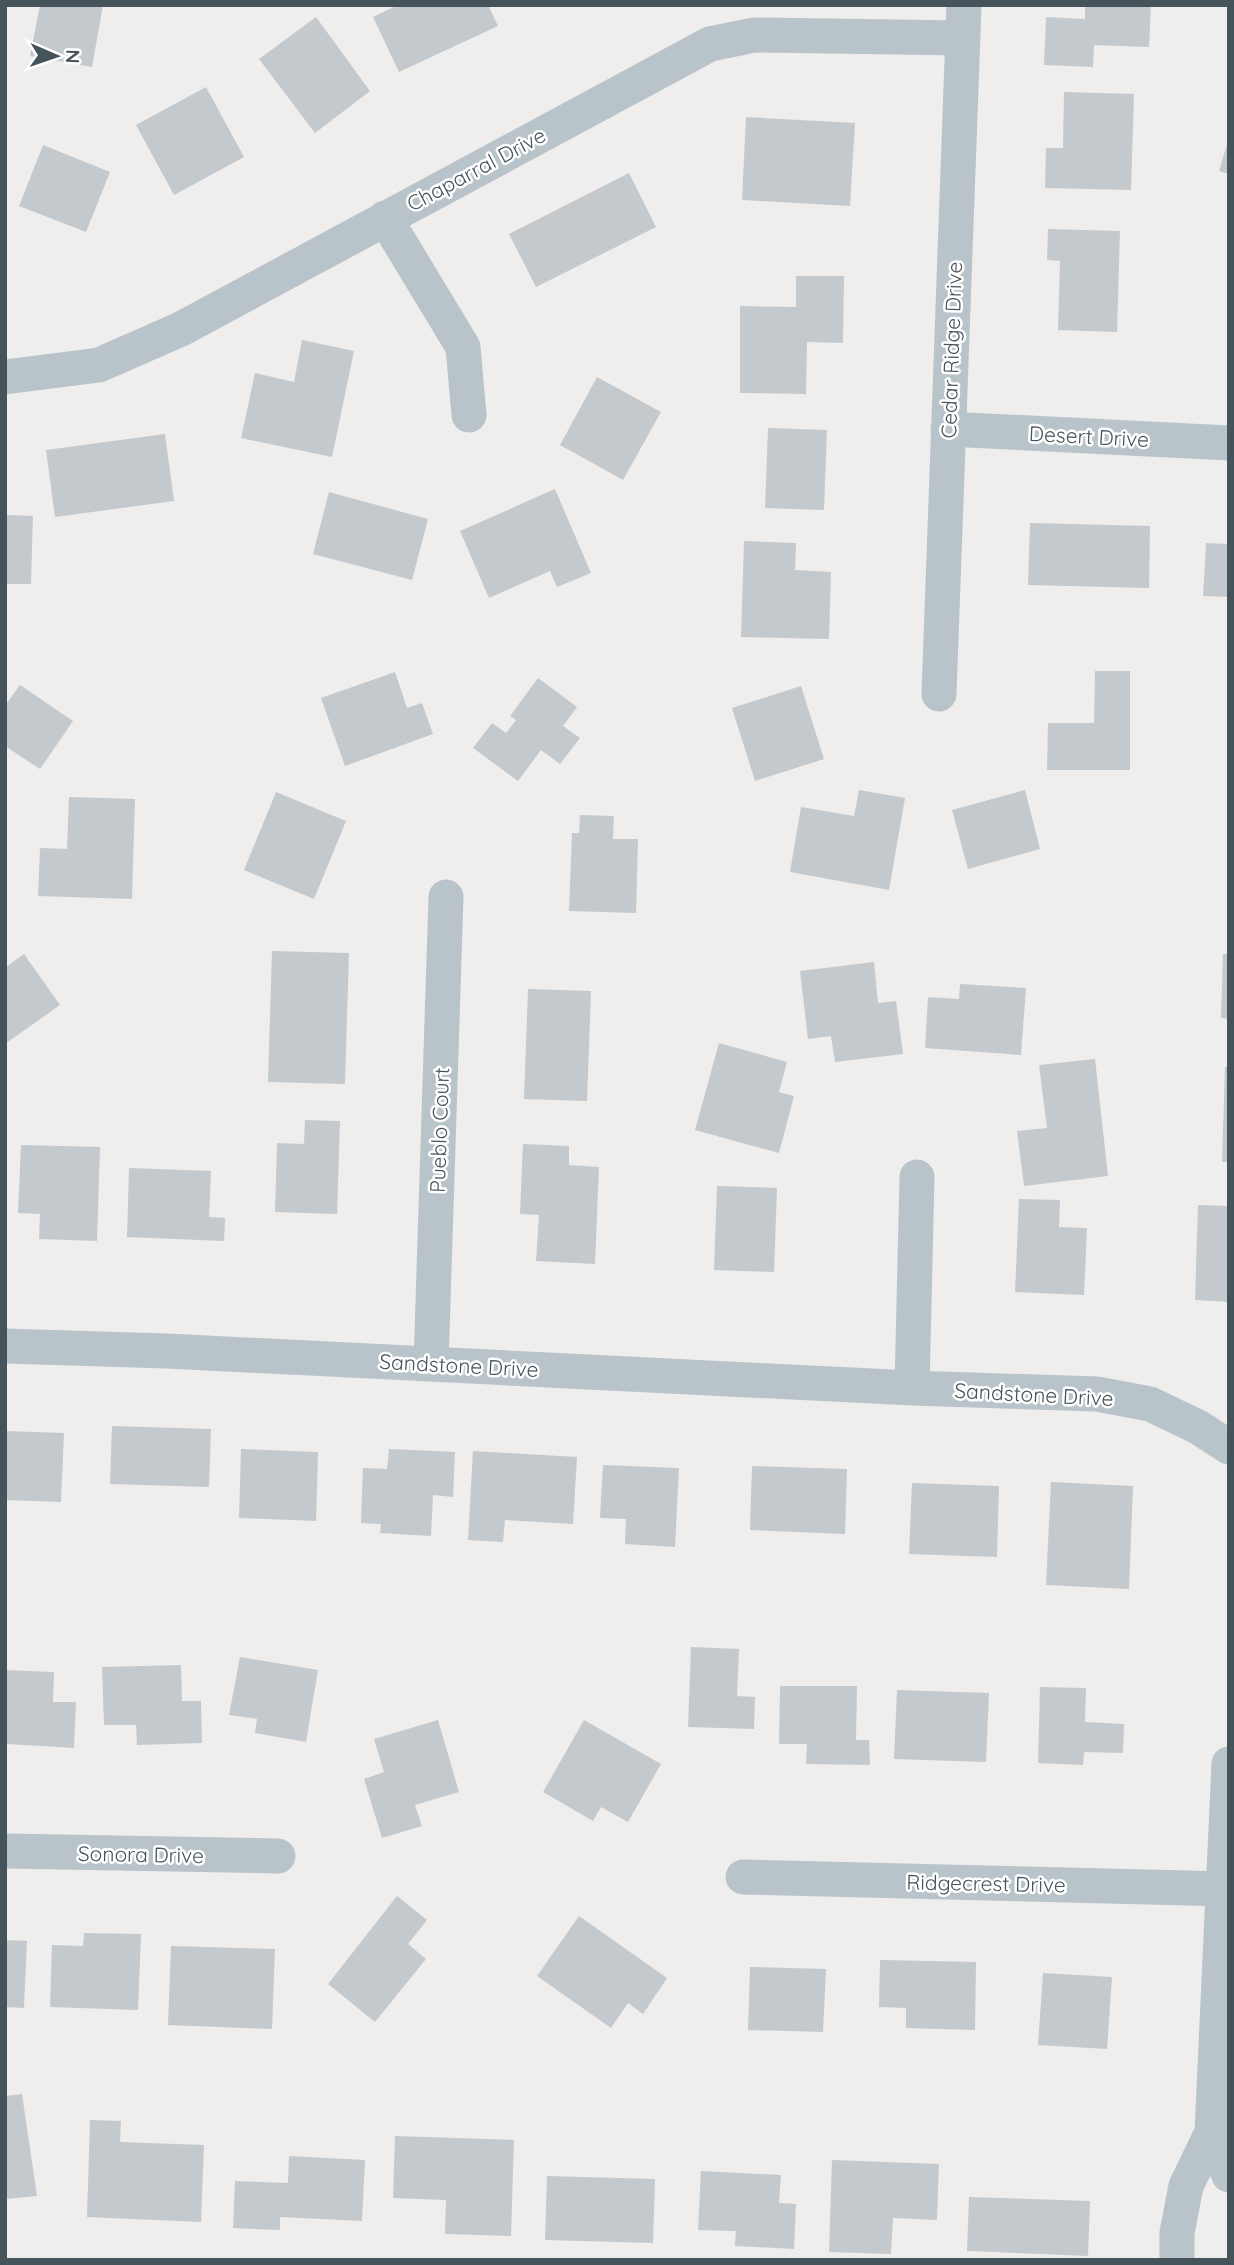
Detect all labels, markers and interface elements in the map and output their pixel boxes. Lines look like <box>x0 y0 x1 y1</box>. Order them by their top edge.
north arrow <box>21 21 91 91</box>
text: N <box>61 49 85 64</box>
street label: Chaparral Drive <box>402 121 550 217</box>
street label: Cedar Ridge Drive <box>935 261 967 439</box>
street label: Desert Drive <box>1028 420 1150 452</box>
street label: Pueblo Court <box>424 1067 454 1193</box>
street label: Sandstone Drive <box>379 1348 539 1382</box>
street label: Sandstone Drive <box>954 1377 1114 1411</box>
street label: Sonora Drive <box>78 1840 204 1868</box>
street label: Ridgecrest Drive <box>906 1869 1066 1897</box>

